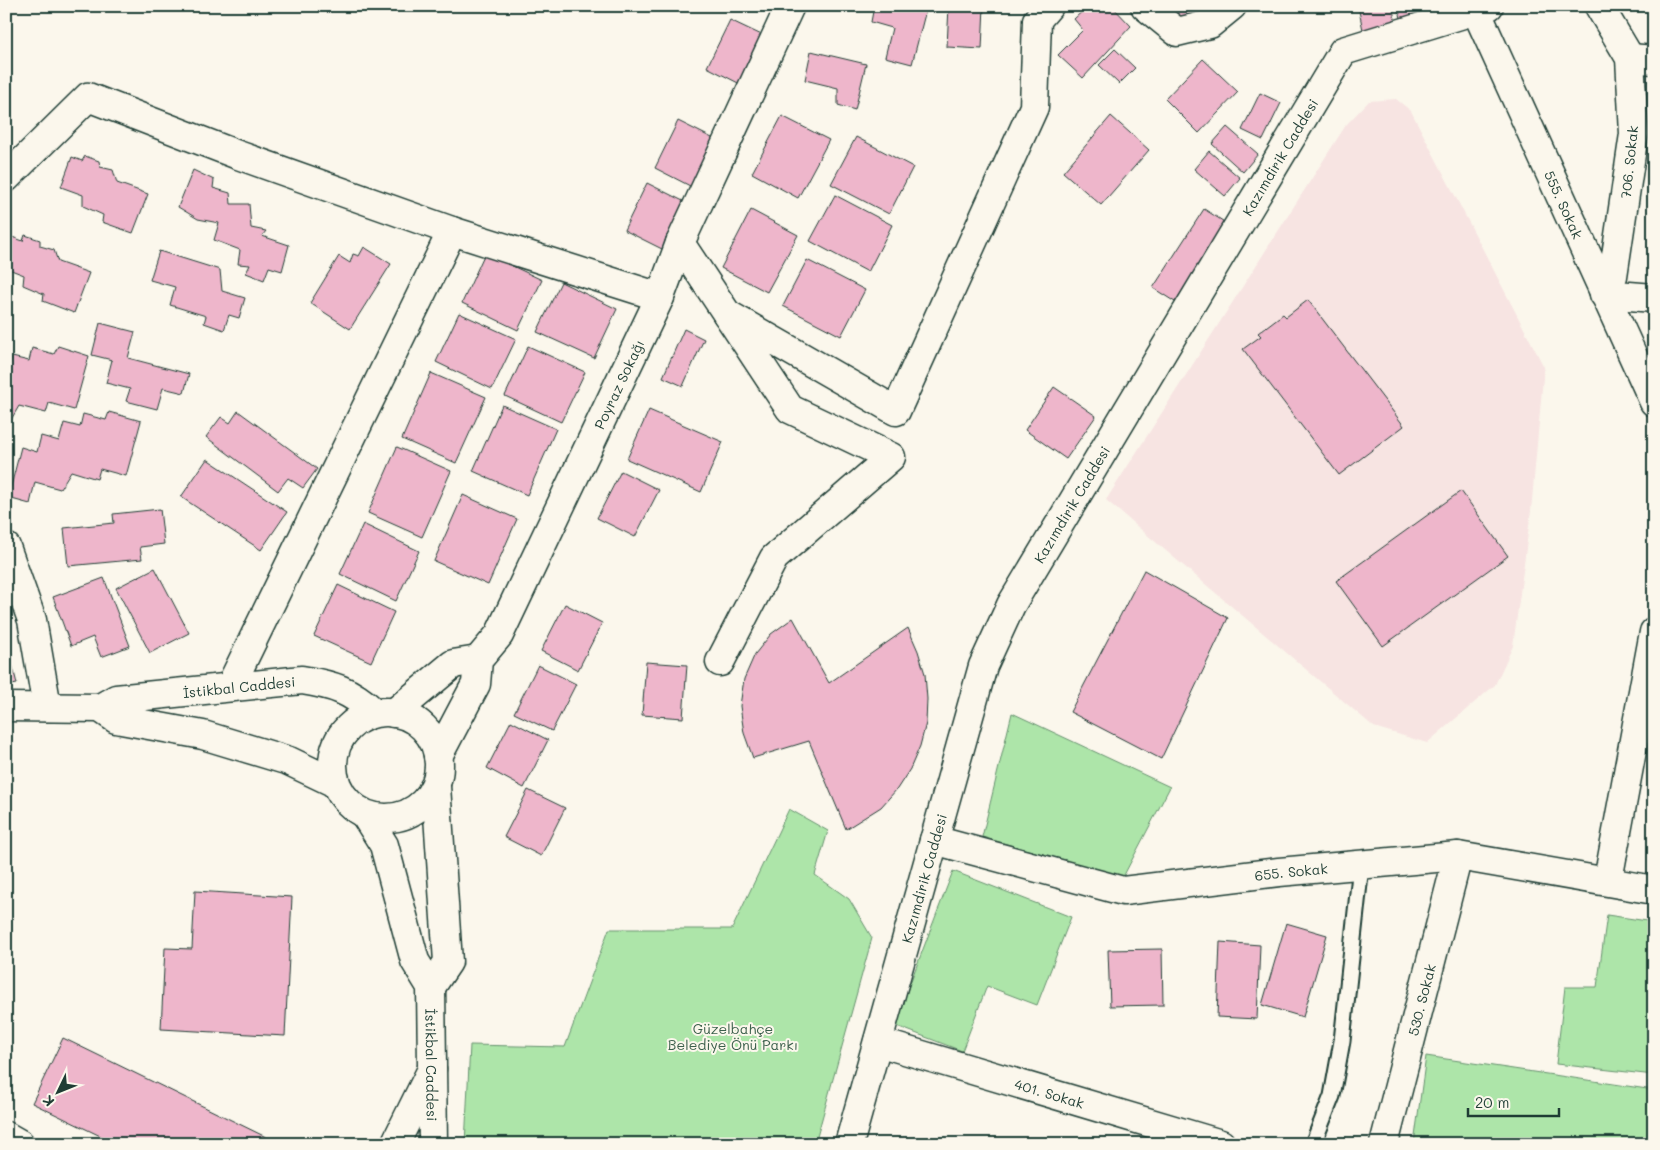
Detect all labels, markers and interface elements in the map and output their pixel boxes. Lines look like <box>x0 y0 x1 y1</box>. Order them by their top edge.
street label: Kazımdirik Caddesi <box>1237 95 1322 219</box>
street label: 706. Sokak <box>1616 125 1642 199</box>
street label: 555. Sokak <box>1540 167 1588 242</box>
street label: Poyraz Sokağı <box>589 336 648 432</box>
street label: Kazımdirik Caddesi <box>1029 442 1114 566</box>
street label: İstikbal Caddesi <box>182 671 296 702</box>
street label: Kazımdirik Caddesi <box>896 811 951 945</box>
street label: 655. Sokak <box>1253 858 1328 884</box>
street label: 530. Sokak <box>1403 962 1439 1038</box>
street label: İstikbal Caddesi <box>422 1008 442 1121</box>
park label: Güzelbahçe Belediye Önü Parkı <box>668 1019 798 1054</box>
north arrow <box>32 1068 82 1118</box>
street label: 401. Sokak <box>1013 1074 1087 1112</box>
scale bar <box>1468 1085 1559 1117</box>
text: K <box>38 1091 58 1111</box>
text: 20 m <box>1475 1092 1509 1112</box>

